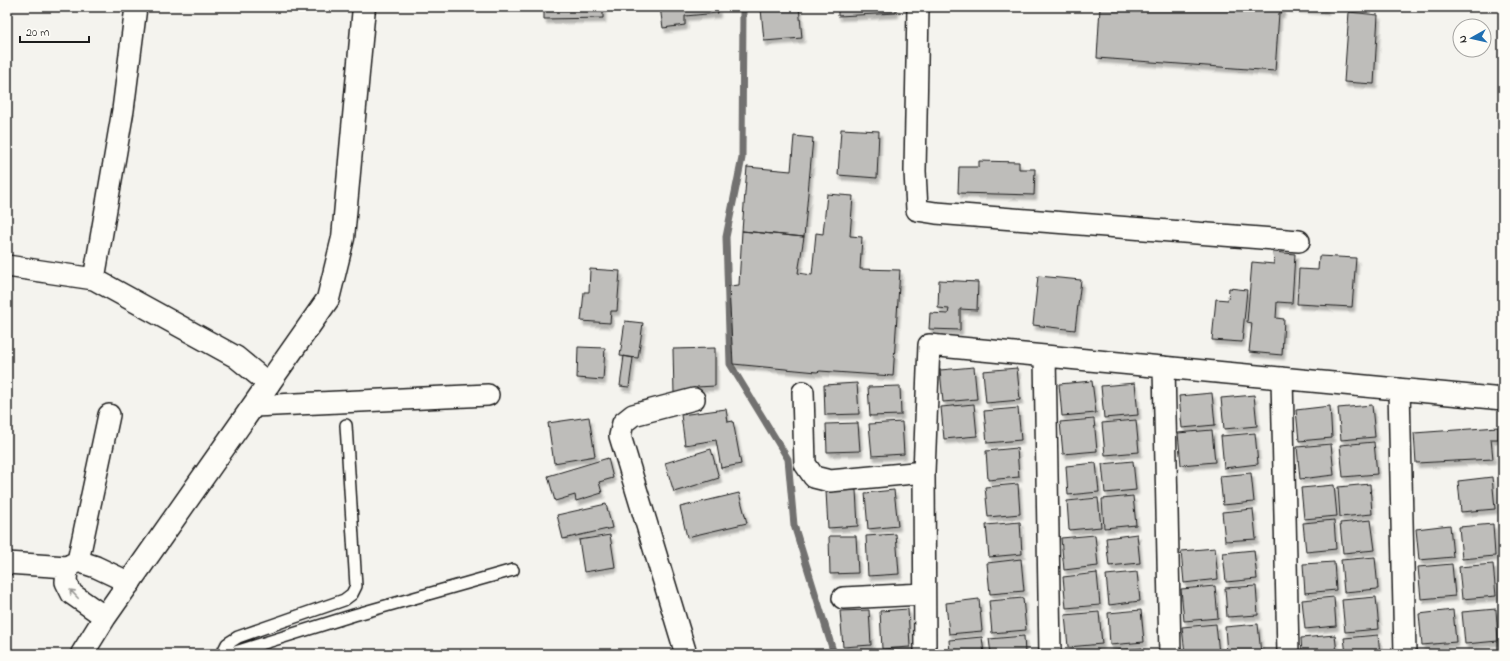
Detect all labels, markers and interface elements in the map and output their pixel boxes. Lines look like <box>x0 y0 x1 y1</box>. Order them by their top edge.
scale bar <box>20 18 89 44</box>
north arrow <box>1452 18 1492 58</box>
text: 20 m <box>26 24 49 42</box>
text: N <box>1455 34 1472 44</box>
one-way arrow <box>70 589 79 599</box>

